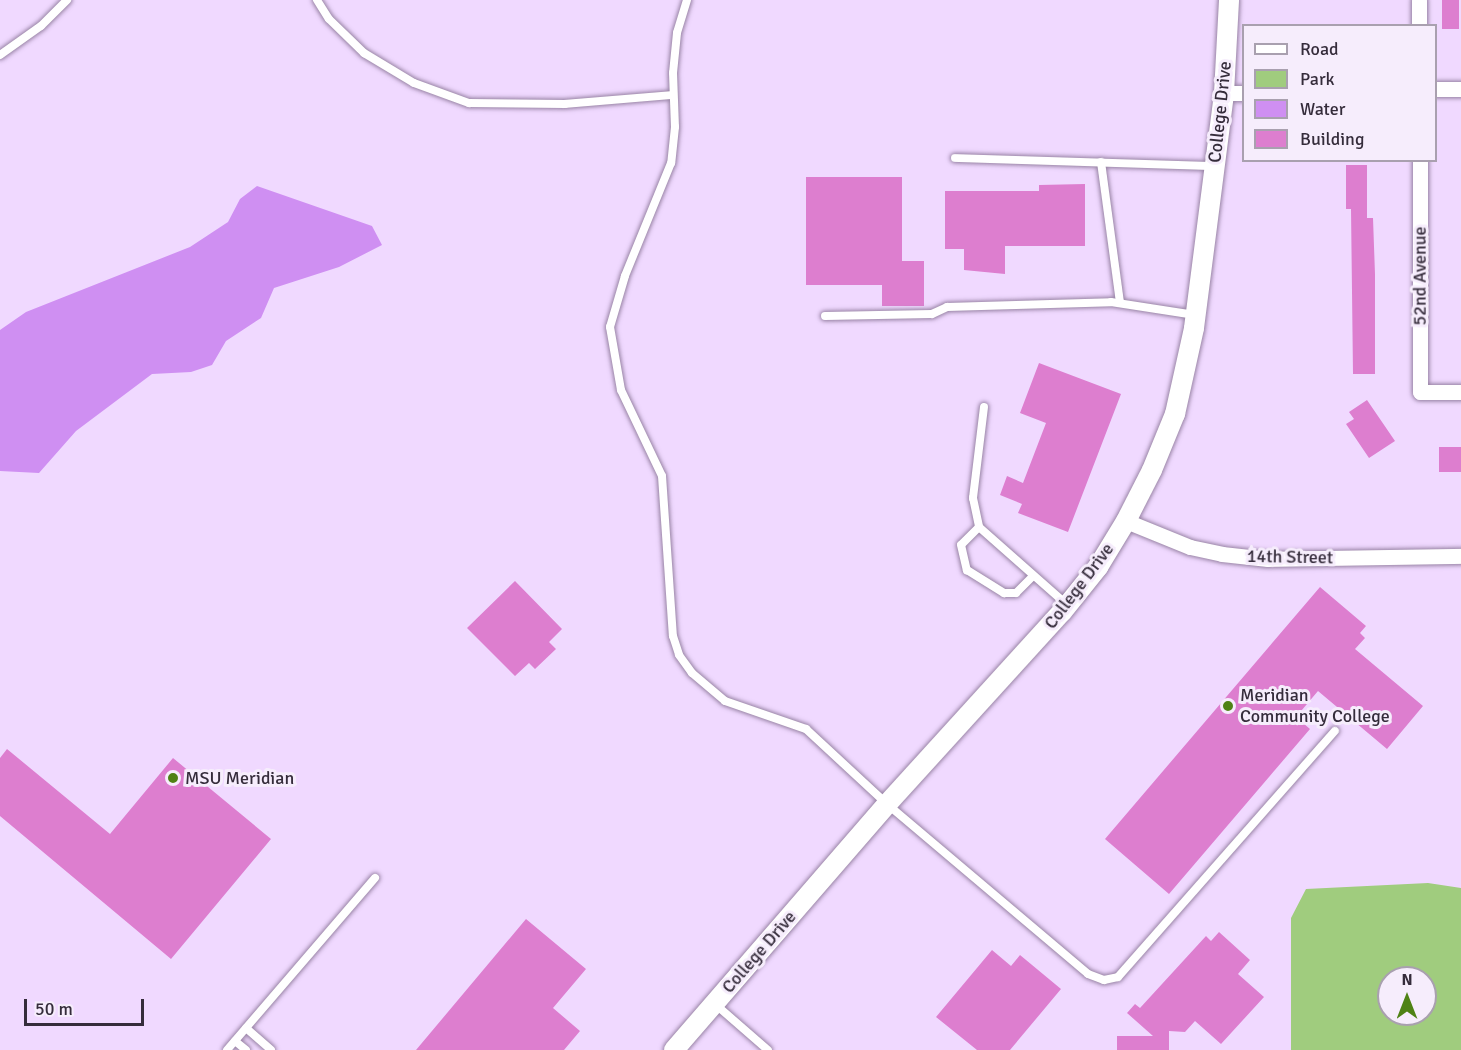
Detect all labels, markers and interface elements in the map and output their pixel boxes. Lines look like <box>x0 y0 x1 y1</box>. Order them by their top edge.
legend <box>1242 24 1437 162</box>
text: Road <box>1300 38 1339 60</box>
street label: College Drive <box>1204 60 1236 164</box>
text: Park <box>1300 68 1335 90</box>
text: Water <box>1300 98 1345 120</box>
text: Building <box>1300 128 1364 150</box>
street label: 52nd Avenue <box>1409 226 1431 326</box>
street label: College Drive <box>1040 539 1118 633</box>
street label: 14th Street <box>1247 545 1333 569</box>
place label: Meridian Community College <box>1240 685 1390 728</box>
marker: Meridian Community College <box>1221 699 1235 713</box>
place label: MSU Meridian <box>185 767 294 789</box>
marker: MSU Meridian <box>166 771 180 785</box>
street label: College Drive <box>717 906 801 998</box>
north arrow <box>1377 966 1437 1026</box>
text: N <box>1401 970 1413 990</box>
scale bar <box>27 987 147 1025</box>
text: 50 m <box>35 998 73 1020</box>

